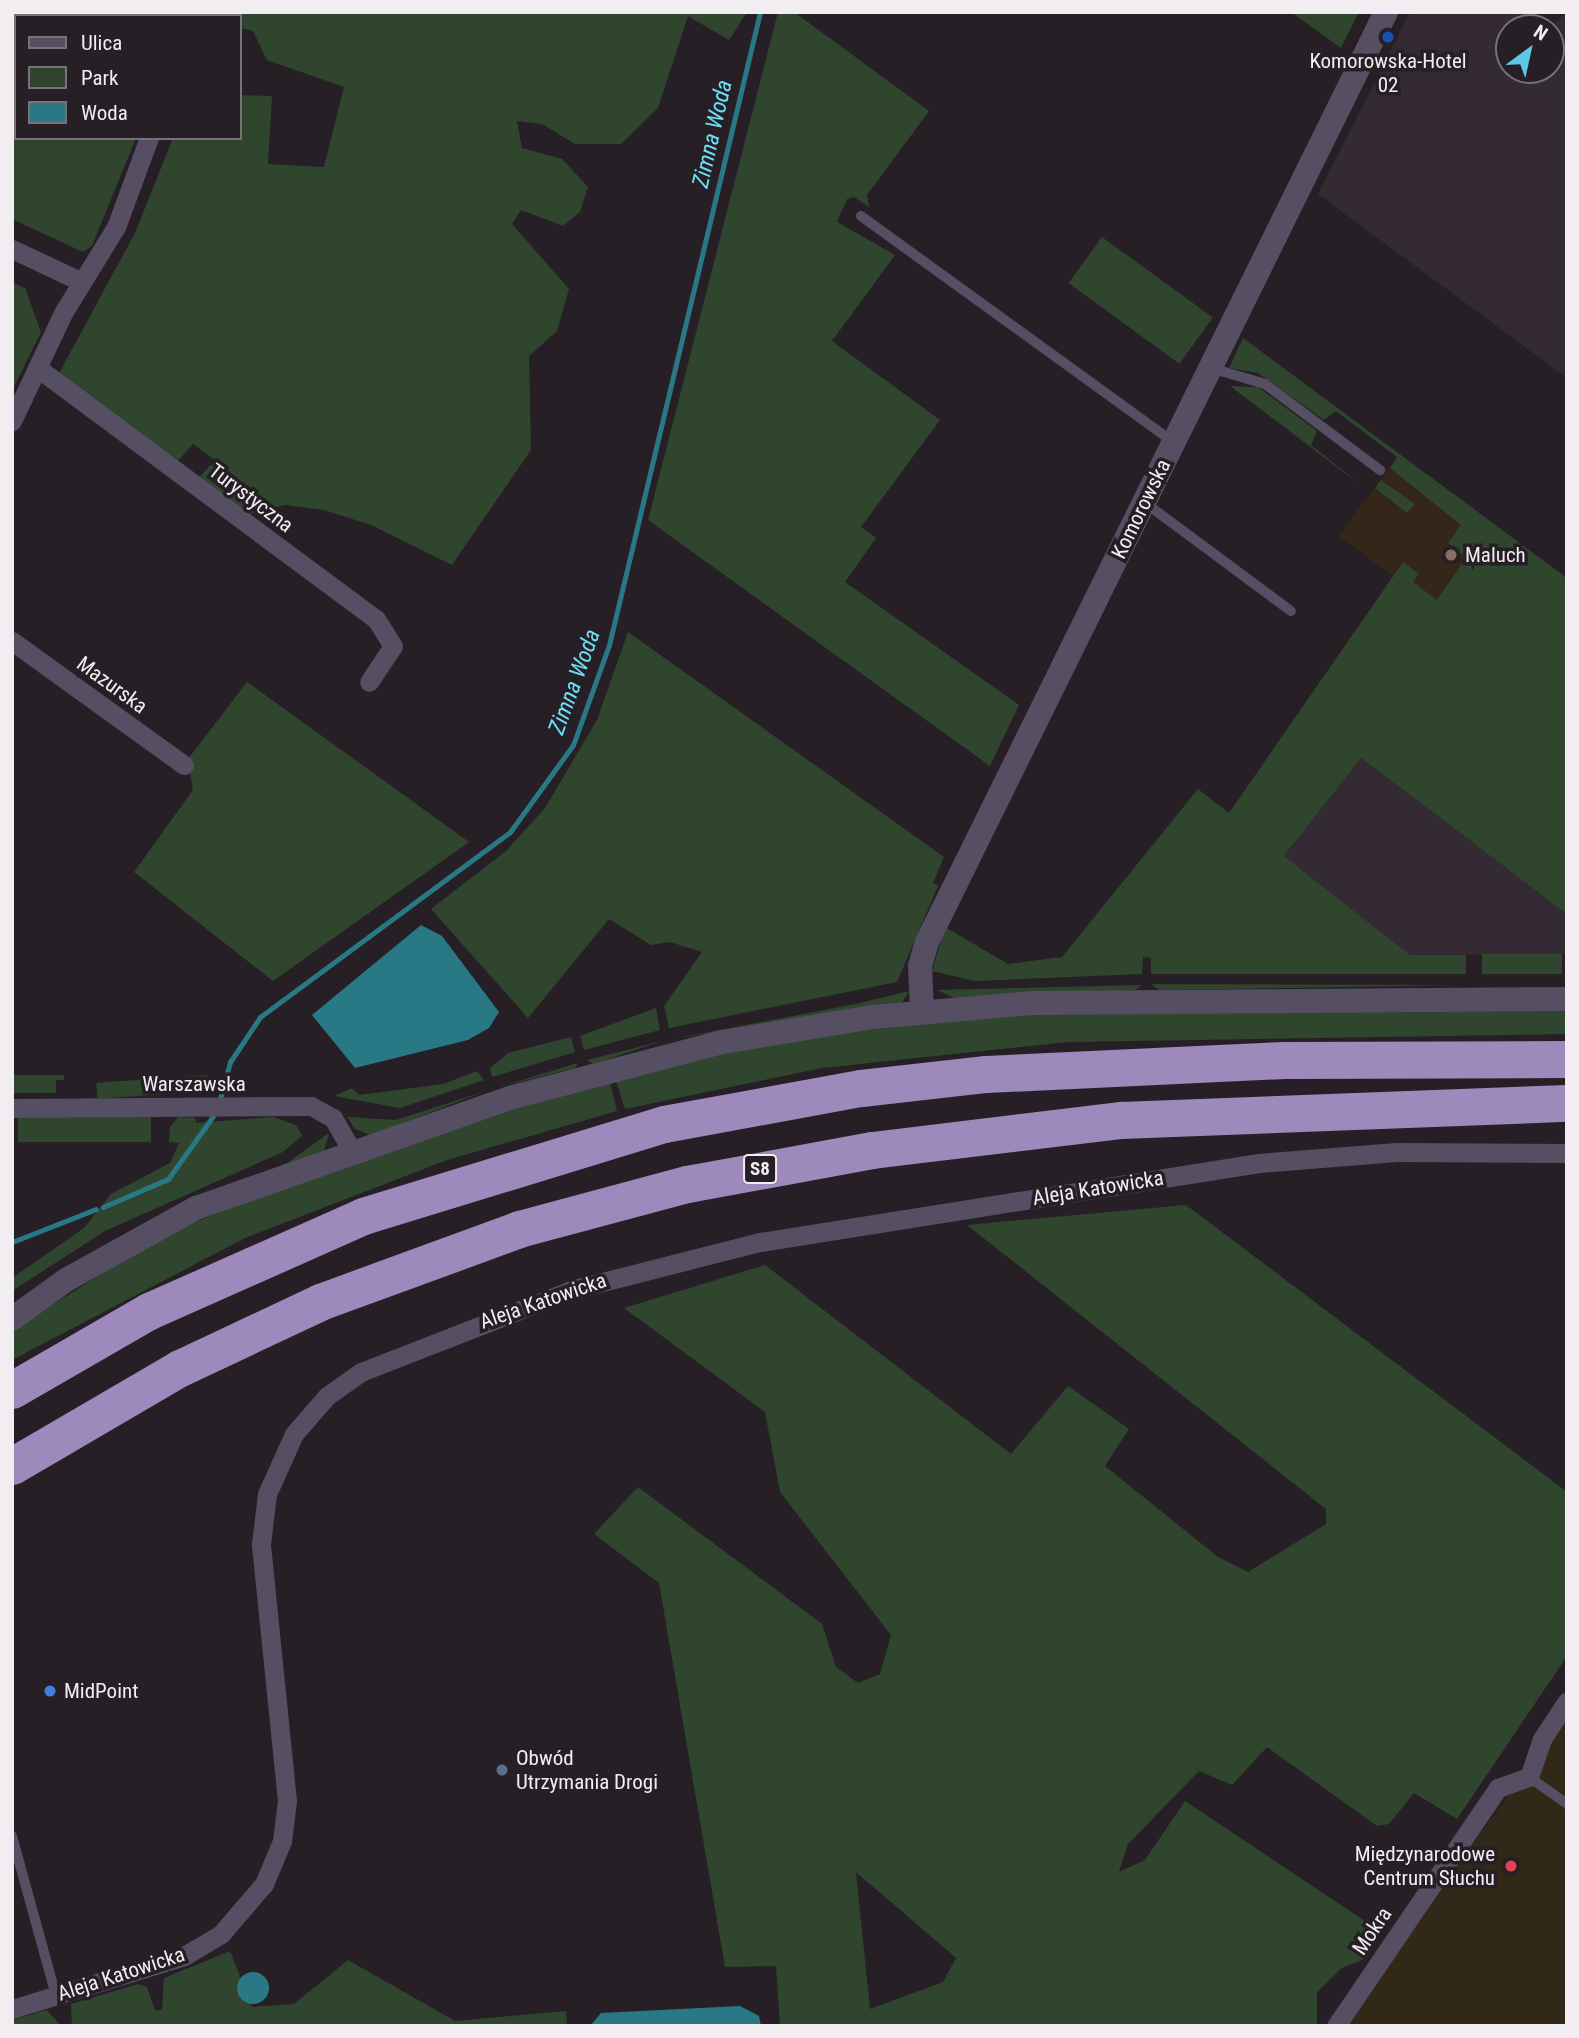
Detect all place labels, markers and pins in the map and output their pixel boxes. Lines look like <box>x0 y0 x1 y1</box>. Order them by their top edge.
marker: Komorowska-Hotel 02 <box>1380 29 1396 45</box>
place label: Komorowska-Hotel 02 <box>1309 48 1467 98</box>
place label: Maluch <box>1465 542 1526 568</box>
marker: Maluch <box>1443 547 1459 563</box>
place label: MidPoint <box>64 1678 138 1704</box>
marker: MidPoint <box>42 1683 58 1699</box>
place label: Obwód Utrzymania Drogi <box>516 1745 658 1795</box>
marker: Obwód Utrzymania Drogi <box>494 1762 510 1778</box>
place label: Międzynarodowe Centrum Słuchu <box>1355 1841 1495 1891</box>
marker: Międzynarodowe Centrum Słuchu <box>1501 1856 1521 1876</box>

